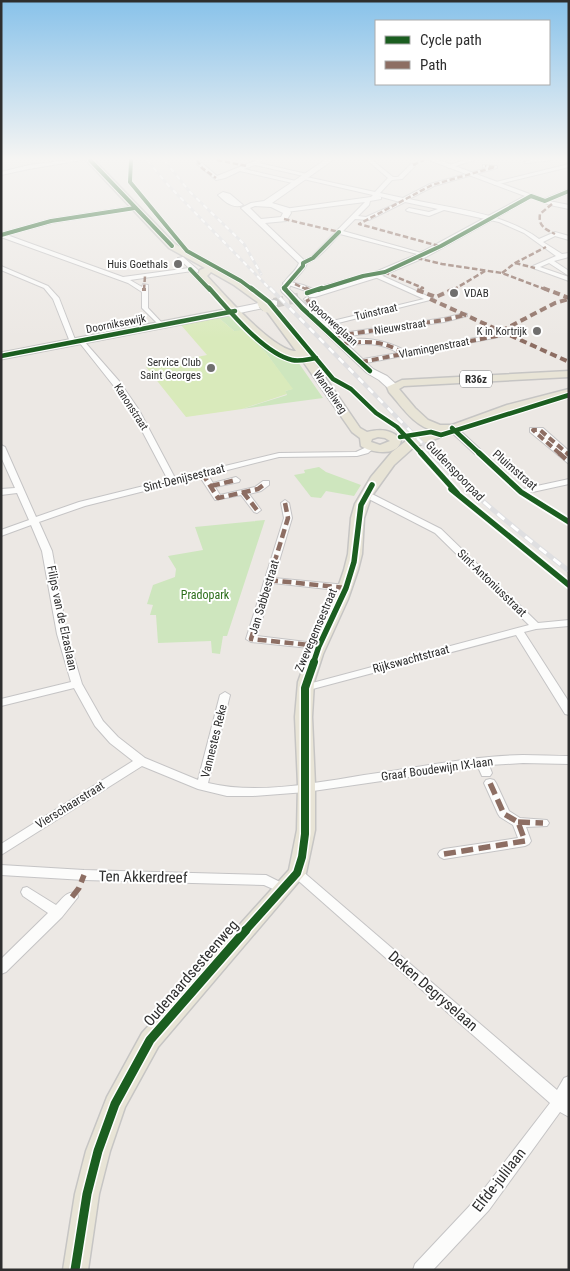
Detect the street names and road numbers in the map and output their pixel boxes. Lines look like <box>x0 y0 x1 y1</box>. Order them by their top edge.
street label: Spoorweglaan <box>306 298 360 348</box>
street label: Tuinstraat <box>353 301 399 323</box>
street label: Doorniksewijk <box>85 312 147 336</box>
street label: Nieuwstraat <box>373 316 427 338</box>
street label: Vlamingenstraat <box>398 335 470 361</box>
street label: Wandelweg <box>310 368 350 416</box>
road number: R36z <box>460 370 492 388</box>
street label: Kanonstraat <box>111 381 151 433</box>
street label: Guldenspoorpad <box>423 438 487 504</box>
street label: Pluimstraat <box>490 447 540 493</box>
street label: Sint-Denijsestraat <box>142 461 227 495</box>
street label: Sint-Antoniusstraat <box>454 546 530 620</box>
street label: Jan Sabbestraat <box>246 558 282 636</box>
street label: Filips van de Elzaslaan <box>44 564 80 672</box>
street label: Zwevegemsestraat <box>292 586 340 674</box>
street label: Rijkswachtstraat <box>371 642 451 676</box>
street label: Vannestes Reke <box>198 702 230 779</box>
street label: Graaf Boudewijn IX-laan <box>380 754 494 784</box>
street label: Vierschaarstraat <box>33 778 107 832</box>
street label: Ten Akkerdreef <box>98 867 188 887</box>
street label: Oudenaardsesteenweg <box>140 916 242 1030</box>
street label: Deken Degryselaan <box>385 947 481 1035</box>
street label: Elfde-julilaan <box>468 1144 530 1216</box>

